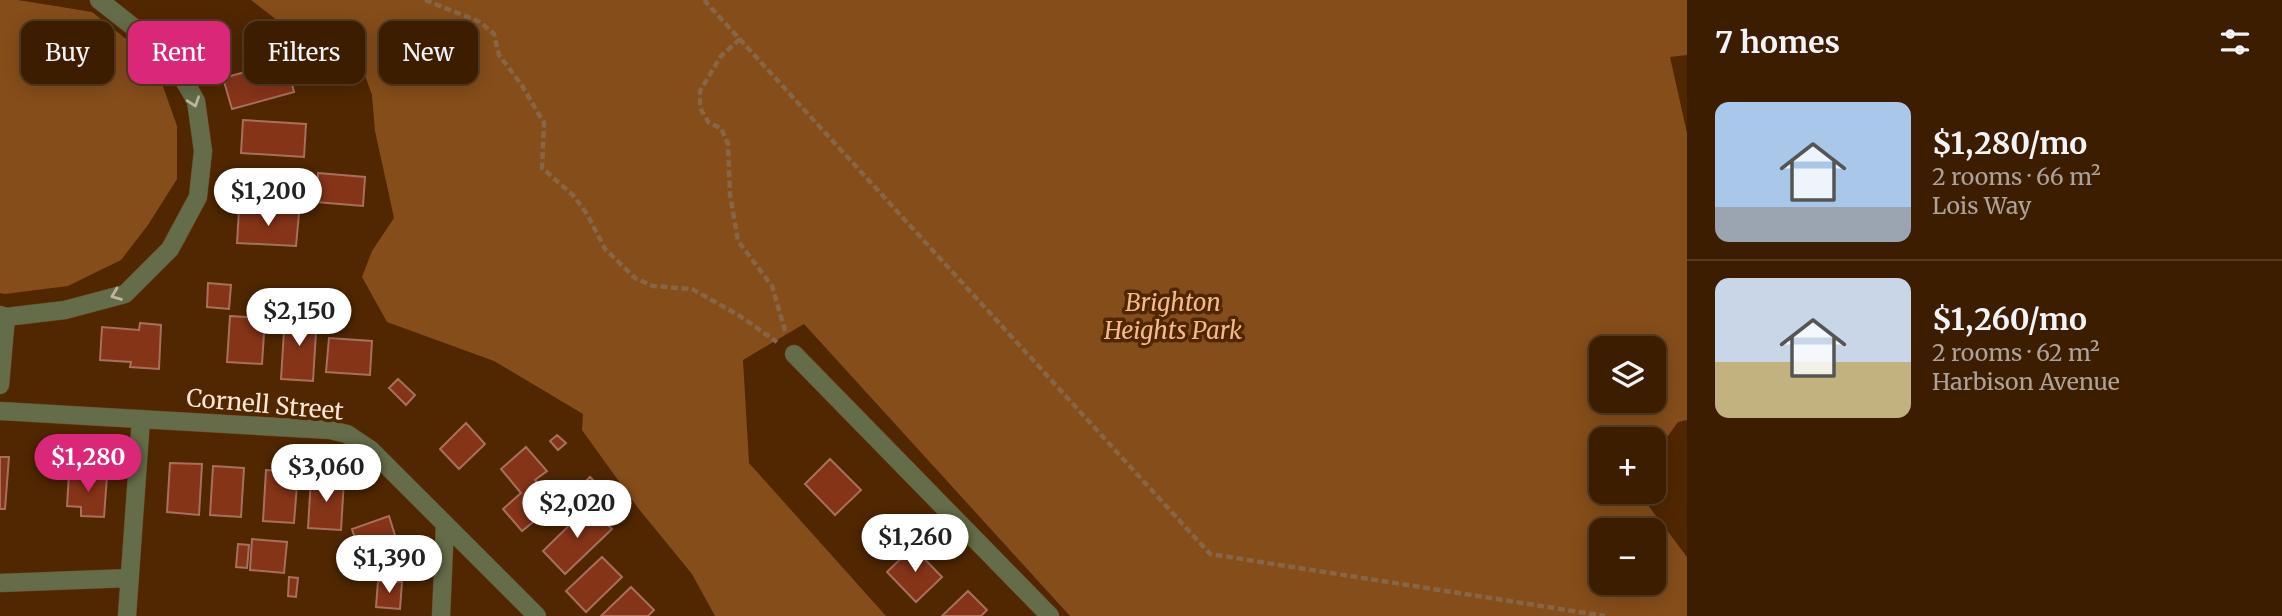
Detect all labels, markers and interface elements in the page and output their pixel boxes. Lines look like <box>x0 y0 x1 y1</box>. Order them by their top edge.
chip: Buy <box>21 21 114 84</box>
chip: Rent <box>128 21 230 84</box>
chip: Filters <box>244 21 365 84</box>
chip: New <box>379 21 478 84</box>
text: 7 homes <box>1715 23 1840 61</box>
icon: filters <box>2216 23 2254 61</box>
one-way arrow <box>185 95 200 107</box>
text: $1,280/mo <box>1932 124 2087 162</box>
icon: home <box>1771 130 1855 214</box>
text: 2 rooms · 66 m² <box>1932 162 2101 191</box>
pin: $1,200 <box>211 168 325 228</box>
text: $1,200 <box>230 176 306 205</box>
text: Lois Way <box>1932 191 2031 220</box>
one-way arrow <box>111 286 123 300</box>
park label: Brighton Heights Park <box>1103 287 1242 346</box>
pin: $2,150 <box>242 288 356 348</box>
text: $2,150 <box>262 296 336 325</box>
text: $1,260/mo <box>1932 300 2087 338</box>
icon: home <box>1771 306 1855 390</box>
map controls <box>1589 336 1666 595</box>
button: layers <box>1589 336 1666 413</box>
text: 2 rooms · 62 m² <box>1932 338 2100 367</box>
text: Harbison Avenue <box>1932 367 2120 396</box>
street label: Cornell Street <box>185 382 346 427</box>
button: + <box>1589 427 1666 504</box>
pin: $1,280 <box>31 434 145 494</box>
text: $1,280 <box>50 442 126 471</box>
pin: $3,060 <box>269 444 383 504</box>
text: $3,060 <box>287 452 365 481</box>
pin: $2,020 <box>520 480 634 540</box>
text: $2,020 <box>538 488 616 517</box>
pin: $1,260 <box>858 514 972 574</box>
button: − <box>1589 518 1666 595</box>
text: $1,260 <box>878 522 952 551</box>
pin: $1,390 <box>332 536 446 595</box>
text: $1,390 <box>352 543 426 572</box>

